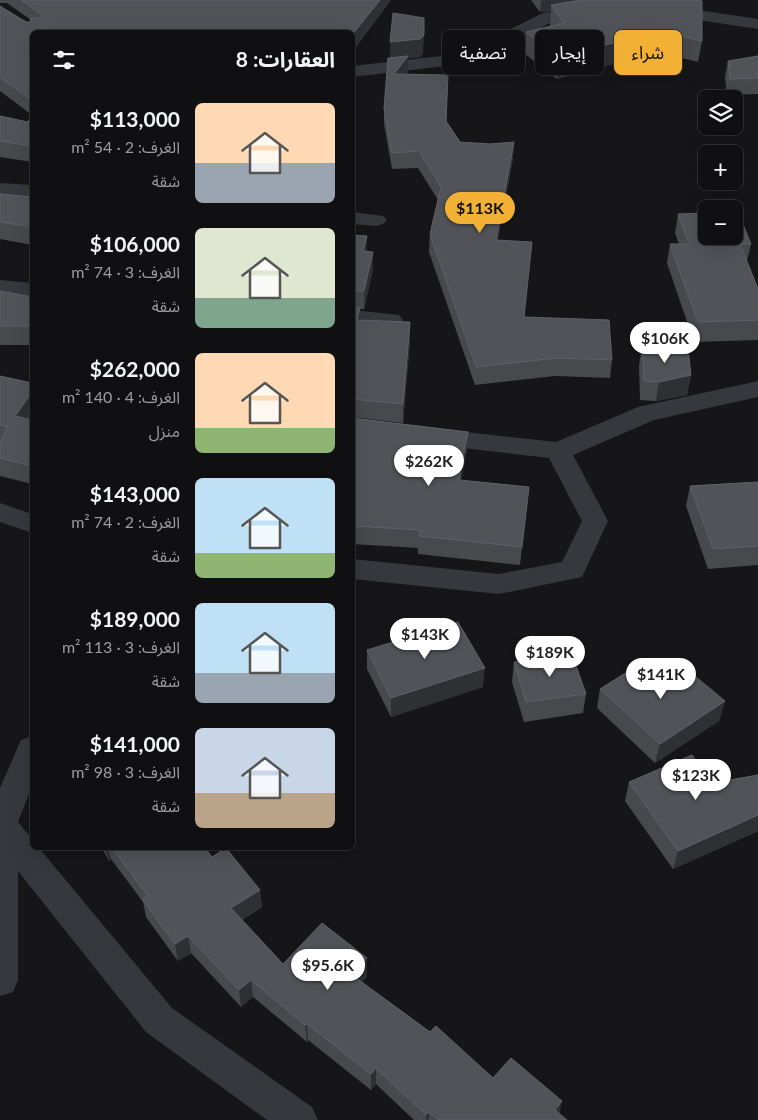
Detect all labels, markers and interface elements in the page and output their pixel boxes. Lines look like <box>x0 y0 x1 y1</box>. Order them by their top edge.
chip: تصفية <box>442 30 525 75</box>
chip: إيجار <box>535 30 604 75</box>
chip: شراء <box>614 30 682 75</box>
icon: filters <box>50 46 78 74</box>
text: العقارات: 8 <box>236 46 335 71</box>
map controls <box>698 90 743 245</box>
button: layers <box>698 90 743 135</box>
text: $113,000 <box>90 106 180 131</box>
icon: home <box>235 123 295 183</box>
text: الغرف: 2 · 54 m² <box>71 137 180 156</box>
button: + <box>698 145 743 190</box>
text: شقة <box>152 171 180 190</box>
pin: $113K <box>445 192 515 234</box>
text: $113K <box>456 198 504 217</box>
button: − <box>698 200 743 245</box>
text: $106,000 <box>90 231 180 256</box>
icon: home <box>235 248 295 308</box>
text: الغرف: 3 · 74 m² <box>71 262 180 281</box>
text: شقة <box>152 296 180 315</box>
pin: $106K <box>630 322 700 364</box>
text: $106K <box>641 328 689 347</box>
text: $262,000 <box>90 356 180 381</box>
icon: home <box>235 373 295 433</box>
text: الغرف: 4 · 140 m² <box>62 387 180 406</box>
text: منزل <box>149 421 180 440</box>
pin: $262K <box>394 444 464 487</box>
text: $262K <box>405 451 453 470</box>
text: $143,000 <box>90 481 180 506</box>
icon: home <box>235 498 295 558</box>
text: الغرف: 2 · 74 m² <box>71 512 180 531</box>
text: شقة <box>152 546 180 565</box>
text: $189,000 <box>90 606 180 631</box>
pin: $143K <box>390 618 460 660</box>
icon: home <box>235 623 295 683</box>
text: $143K <box>401 624 449 643</box>
pin: $189K <box>515 636 585 678</box>
text: الغرف: 3 · 113 m² <box>62 637 180 656</box>
text: $189K <box>526 642 574 661</box>
pin: $141K <box>626 658 696 700</box>
text: $141K <box>637 664 685 683</box>
text: شقة <box>152 671 180 690</box>
text: $141,000 <box>90 731 180 756</box>
icon: home <box>235 748 295 808</box>
pin: $123K <box>661 758 731 801</box>
text: الغرف: 3 · 98 m² <box>71 762 180 781</box>
text: $123K <box>672 765 720 784</box>
text: شقة <box>152 796 180 815</box>
pin: $95.6K <box>287 948 369 991</box>
text: $95.6K <box>302 955 354 974</box>

